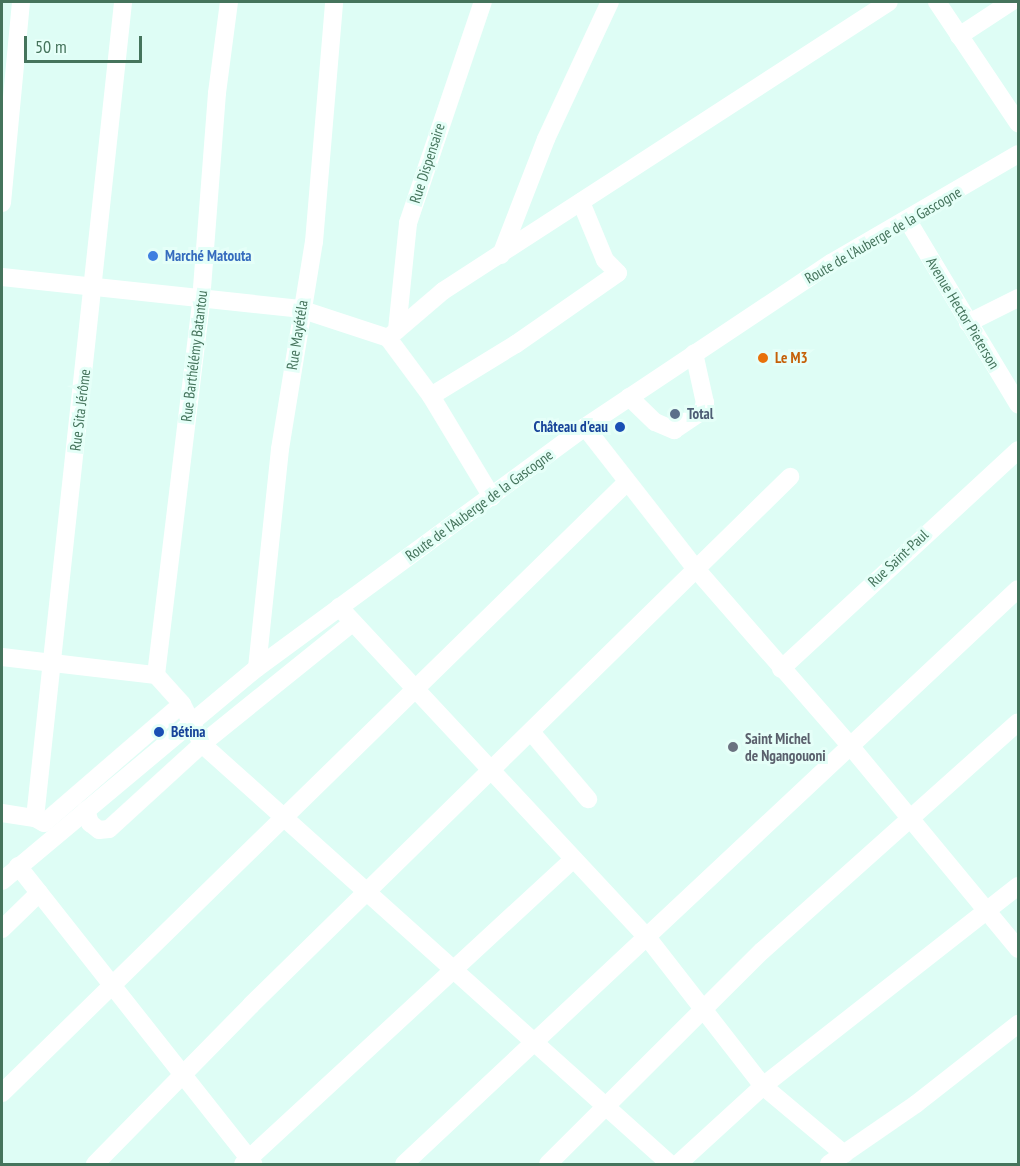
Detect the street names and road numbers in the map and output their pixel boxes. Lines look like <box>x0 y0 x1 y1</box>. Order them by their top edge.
street label: Rue Dispensaire <box>406 121 448 205</box>
street label: Route de l'Auberge de la Gascogne <box>802 183 964 287</box>
street label: Avenue Hector Pieterson <box>923 254 1003 372</box>
street label: Rue Barthélémy Batantou <box>177 289 211 423</box>
street label: Rue Mayétéla <box>283 299 311 371</box>
street label: Rue Sita Jérôme <box>66 368 94 452</box>
street label: Route de l'Auberge de la Gascogne <box>402 446 556 564</box>
street label: Rue Saint-Paul <box>864 526 932 590</box>

